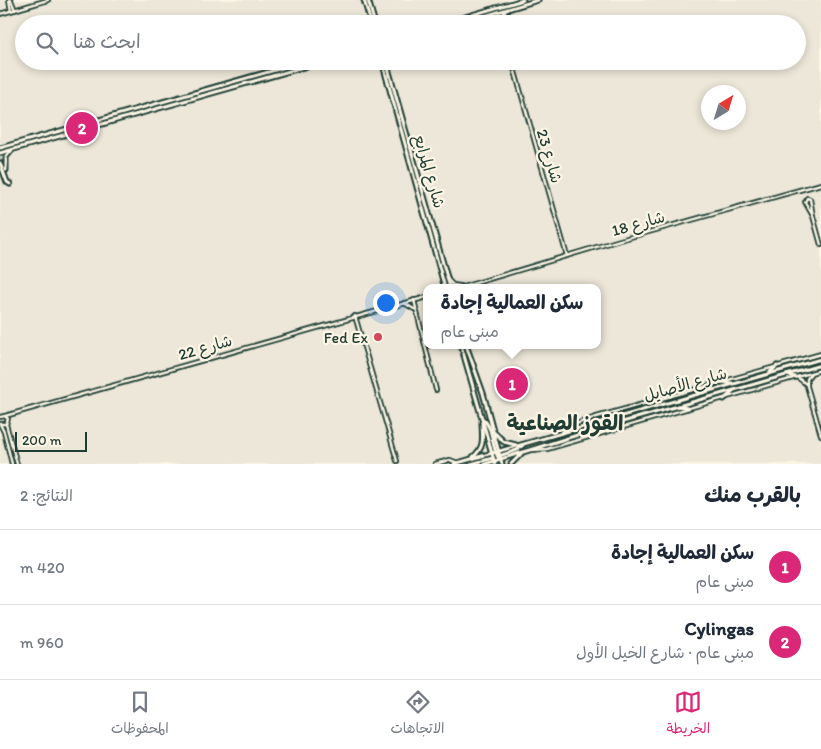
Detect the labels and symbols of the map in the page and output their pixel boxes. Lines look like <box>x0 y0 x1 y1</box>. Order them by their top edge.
north arrow <box>701 85 746 130</box>
pin: 2 <box>66 109 98 147</box>
street label: شارع 23 <box>531 127 566 186</box>
street label: شارع المرابع <box>408 132 449 211</box>
street label: شارع 18 <box>609 207 667 242</box>
your location <box>373 290 399 316</box>
place label: Fed Ex <box>324 328 368 347</box>
street label: شارع 22 <box>176 331 235 366</box>
marker: Fed Ex <box>372 331 384 343</box>
street label: شارع الأصايل <box>641 363 729 407</box>
pin: 1 <box>496 365 528 403</box>
district label: القوز الصناعية <box>507 410 623 437</box>
scale bar <box>15 429 88 452</box>

